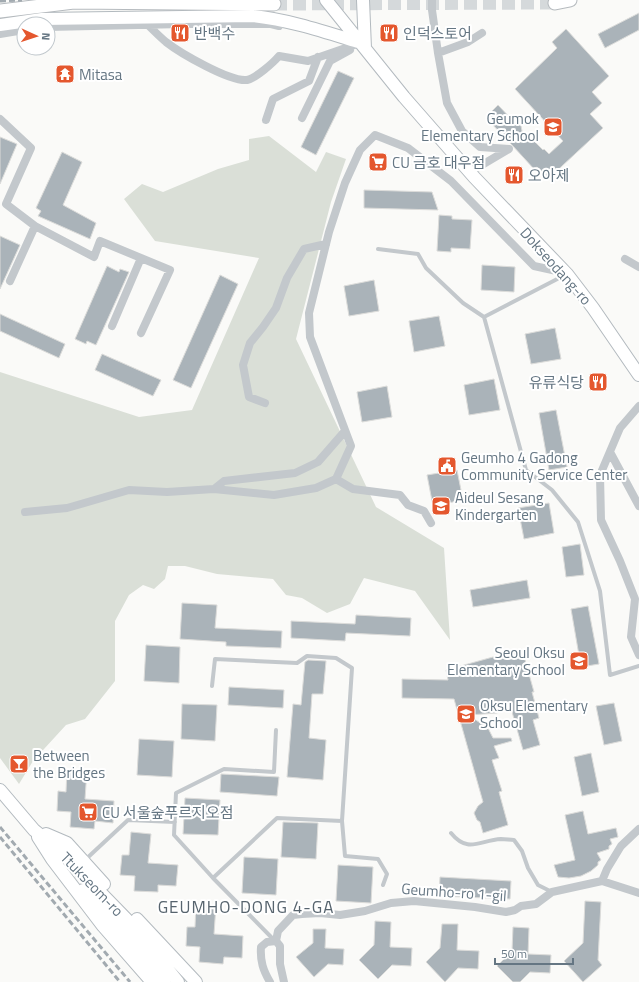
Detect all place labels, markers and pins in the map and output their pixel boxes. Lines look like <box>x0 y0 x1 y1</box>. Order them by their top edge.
restaurant icon: 반백수 <box>169 22 191 44</box>
place label: 반백수 <box>194 22 235 45</box>
restaurant icon: 인덕스토어 <box>378 22 400 44</box>
place label: 인덕스토어 <box>403 22 472 45</box>
temple icon: Mitasa <box>54 63 76 85</box>
place label: Mitasa <box>79 63 123 86</box>
place label: Geumok Elementary School <box>421 107 539 147</box>
school or university icon: Geumok Elementary School <box>542 116 564 138</box>
supermarket icon: CU 금호 대우점 <box>367 151 389 173</box>
place label: CU 금호 대우점 <box>392 151 485 174</box>
restaurant icon: 오아제 <box>503 164 525 186</box>
place label: 오아제 <box>528 164 569 187</box>
place label: 유류식당 <box>529 371 584 394</box>
restaurant icon: 유류식당 <box>587 371 609 393</box>
place label: Geumho 4 Gadong Community Service Center <box>461 446 627 486</box>
public building icon: Geumho 4 Gadong Community Service Center <box>436 455 458 477</box>
place label: Aideul Sesang Kindergarten <box>455 486 544 526</box>
school or university icon: Aideul Sesang Kindergarten <box>430 495 452 517</box>
place label: Seoul Oksu Elementary School <box>447 641 565 681</box>
school or university icon: Seoul Oksu Elementary School <box>568 650 590 672</box>
place label: Oksu Elementary School <box>480 694 588 734</box>
school or university icon: Oksu Elementary School <box>455 703 477 725</box>
place label: Between the Bridges <box>33 744 105 784</box>
bar icon: Between the Bridges <box>8 753 30 775</box>
supermarket icon: CU 서울숲푸르지오점 <box>77 801 99 823</box>
place label: CU 서울숲푸르지오점 <box>102 801 234 824</box>

